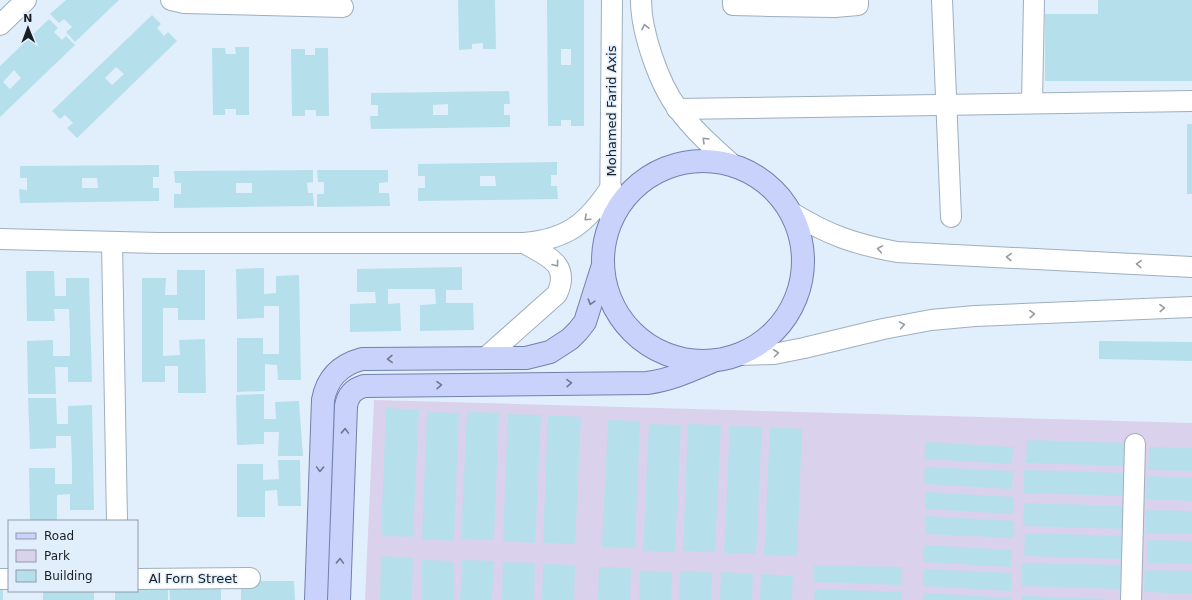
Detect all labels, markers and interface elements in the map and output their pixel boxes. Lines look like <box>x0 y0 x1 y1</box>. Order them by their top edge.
north arrow <box>8 8 48 48</box>
text: N <box>23 12 33 25</box>
one-way arrow <box>641 24 649 30</box>
street label: Mohamed Farid Axis <box>604 45 619 176</box>
one-way arrow <box>702 137 710 145</box>
one-way arrow <box>584 213 592 220</box>
one-way arrow <box>877 245 883 253</box>
one-way arrow <box>1006 253 1012 262</box>
one-way arrow <box>551 260 558 267</box>
one-way arrow <box>1136 260 1142 268</box>
one-way arrow <box>587 298 596 305</box>
one-way arrow <box>1159 304 1165 312</box>
one-way arrow <box>1029 309 1035 318</box>
one-way arrow <box>899 321 906 330</box>
one-way arrow <box>773 349 779 358</box>
one-way arrow <box>387 355 393 363</box>
one-way arrow <box>566 379 572 387</box>
one-way arrow <box>436 381 442 389</box>
one-way arrow <box>341 428 349 434</box>
one-way arrow <box>316 466 325 472</box>
legend <box>8 520 138 592</box>
text: Road <box>44 529 74 543</box>
text: Park <box>44 549 70 563</box>
one-way arrow <box>336 558 345 564</box>
text: Building <box>44 569 93 583</box>
street label: Al Forn Street <box>149 571 237 586</box>

